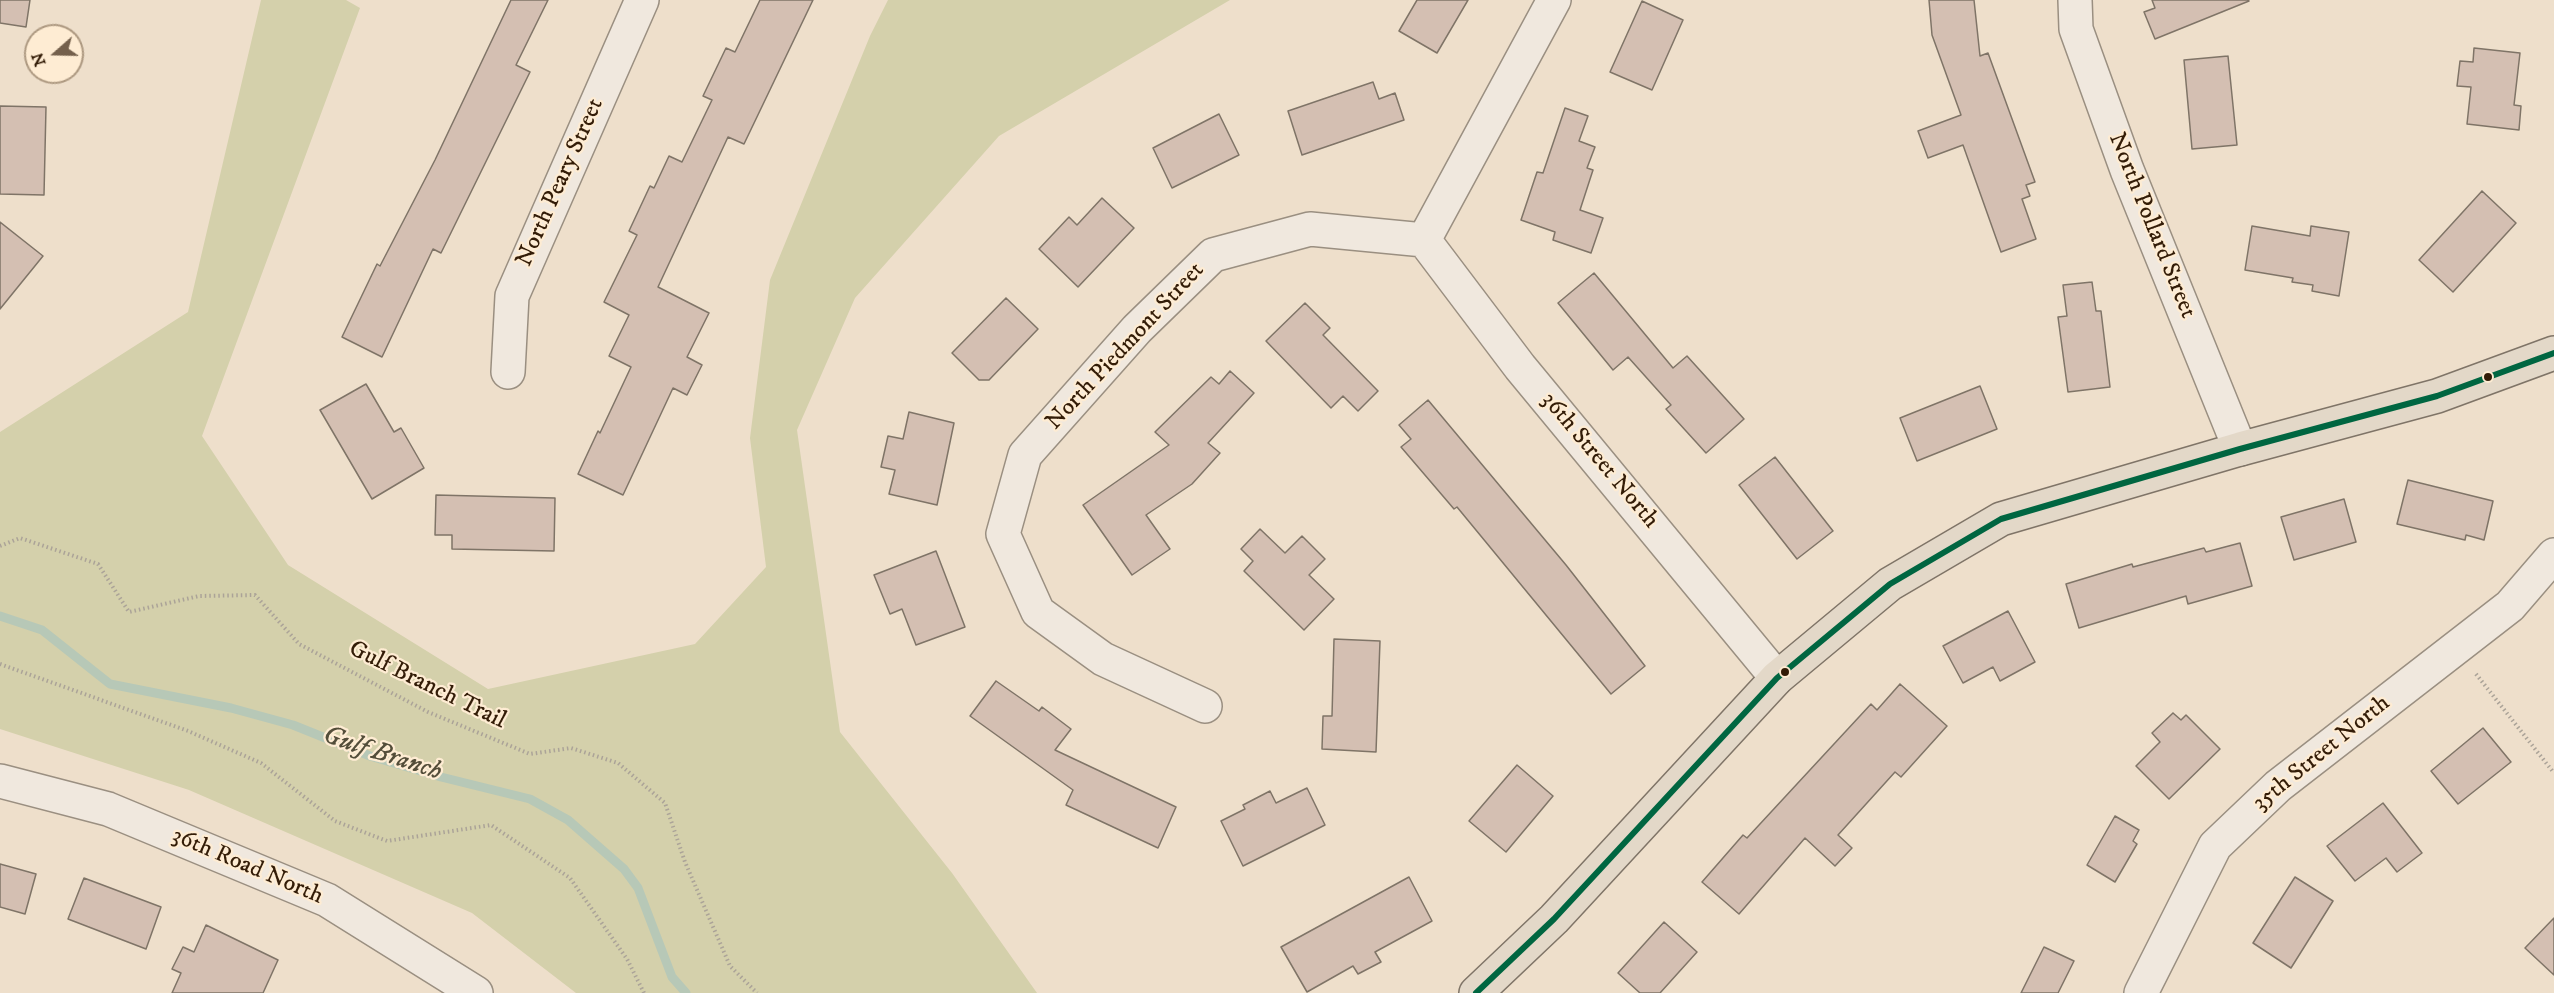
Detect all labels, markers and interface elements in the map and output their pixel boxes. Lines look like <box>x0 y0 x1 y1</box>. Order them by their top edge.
north arrow <box>24 24 84 84</box>
text: N <box>27 50 51 69</box>
street label: North Peary Street <box>511 94 611 272</box>
street label: North Pollard Street <box>2101 129 2201 323</box>
street label: North Piedmont Street <box>1041 257 1211 437</box>
unlabelled marker <box>2482 371 2494 383</box>
street label: 36th Street North <box>1534 387 1664 535</box>
street label: Gulf Branch Trail <box>344 636 510 736</box>
unlabelled marker <box>1779 666 1791 678</box>
street label: 35th Street North <box>2248 690 2396 818</box>
water label: Gulf Branch <box>319 721 445 789</box>
street label: 36th Road North <box>167 822 327 912</box>

